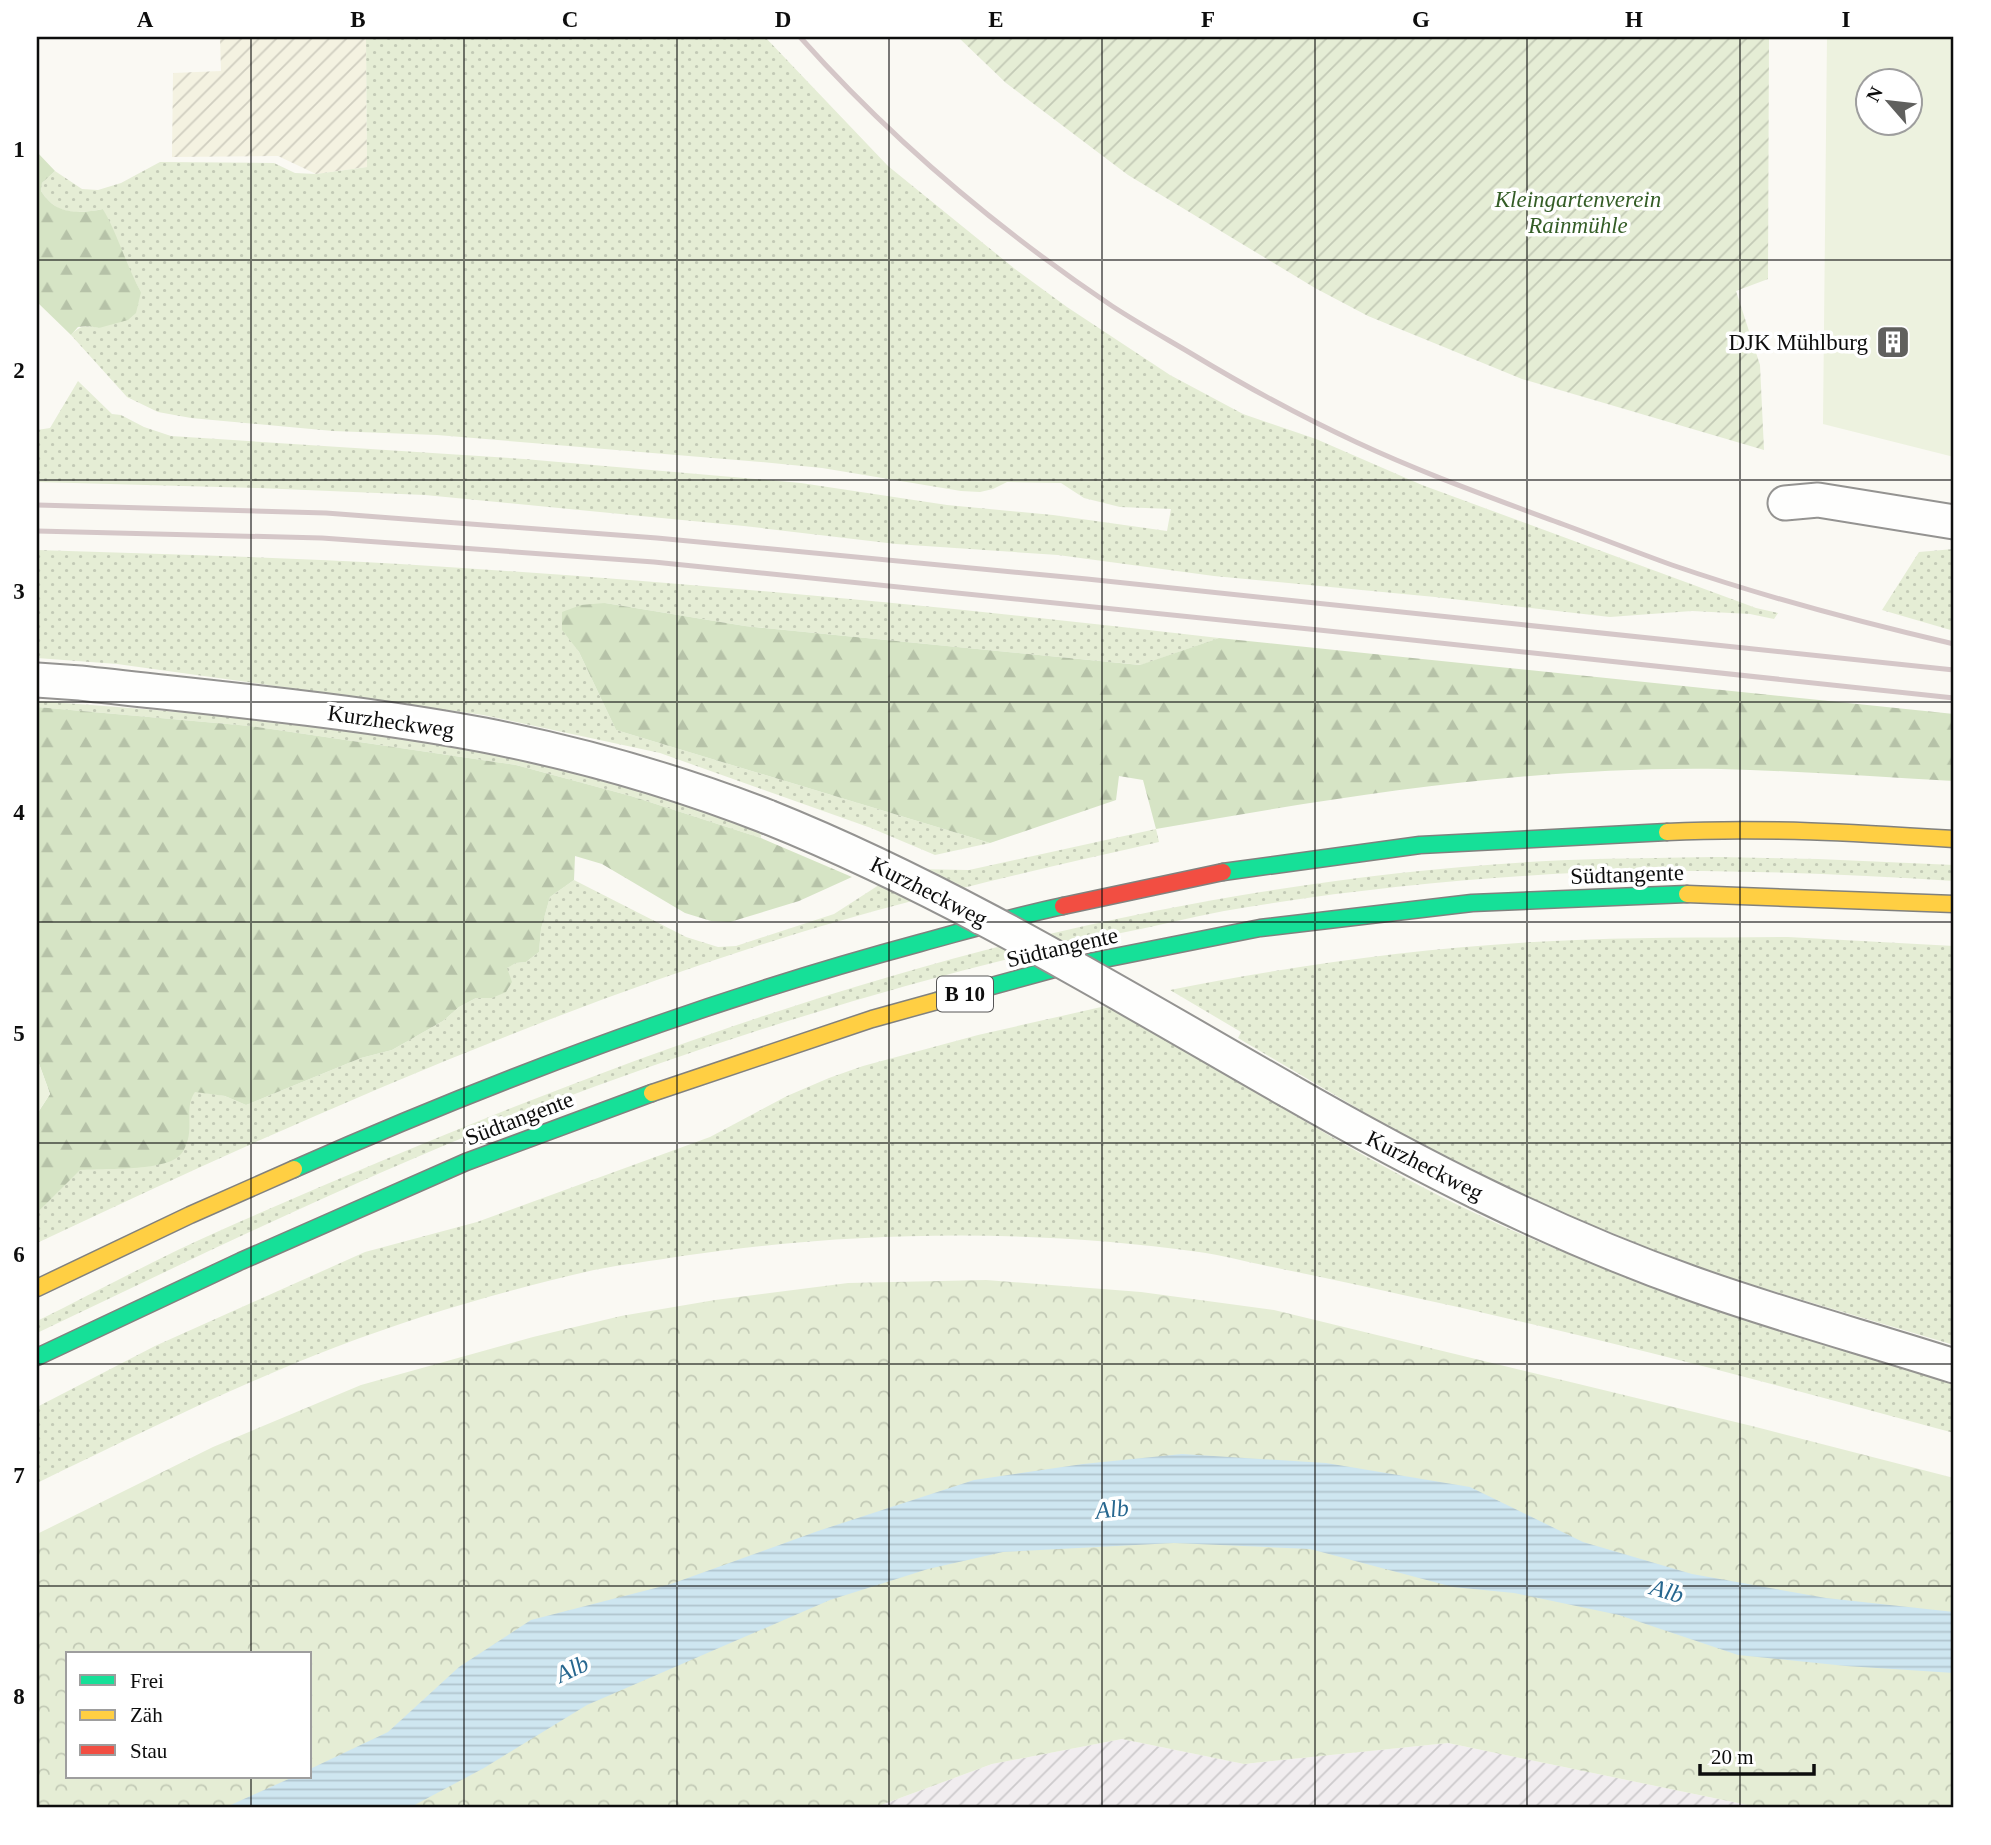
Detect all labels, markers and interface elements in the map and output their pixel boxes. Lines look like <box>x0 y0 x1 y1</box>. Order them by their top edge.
text: A <box>137 7 154 32</box>
text: B <box>350 7 366 32</box>
text: C <box>562 7 578 32</box>
text: D <box>775 7 791 32</box>
text: E <box>988 7 1004 32</box>
text: F <box>1201 7 1215 32</box>
text: G <box>1412 7 1430 32</box>
text: H <box>1625 7 1643 32</box>
text: I <box>1842 7 1851 32</box>
north arrow <box>1854 66 1924 136</box>
text: N <box>1862 83 1887 105</box>
text: 1 <box>13 137 25 162</box>
park label: Kleingartenverein Rainmühle <box>1494 187 1661 238</box>
building icon: DJK Mühlburg <box>1874 323 1912 361</box>
place label: DJK Mühlburg <box>1728 330 1868 355</box>
text: 2 <box>13 358 25 383</box>
text: 3 <box>13 579 25 604</box>
street label: Kurzheckweg <box>326 700 456 743</box>
text: 4 <box>13 800 25 825</box>
street label: Kurzheckweg <box>866 851 992 932</box>
street label: Südtangente <box>1570 860 1684 889</box>
street label: Südtangente <box>1004 923 1120 972</box>
road number: B 10 <box>937 976 993 1012</box>
text: 5 <box>13 1021 25 1046</box>
street label: Südtangente <box>462 1086 577 1151</box>
street label: Kurzheckweg <box>1362 1125 1488 1206</box>
text: 6 <box>13 1242 25 1267</box>
text: 7 <box>13 1463 25 1488</box>
water label: Alb <box>1092 1494 1130 1524</box>
water label: Alb <box>1645 1573 1687 1608</box>
water label: Alb <box>550 1650 593 1689</box>
legend <box>66 1652 312 1778</box>
text: Frei <box>130 1669 164 1693</box>
text: 8 <box>13 1684 25 1709</box>
text: Zäh <box>130 1703 163 1727</box>
scale bar <box>1700 1733 1814 1777</box>
text: Stau <box>130 1739 168 1763</box>
text: 20 m <box>1711 1745 1754 1769</box>

